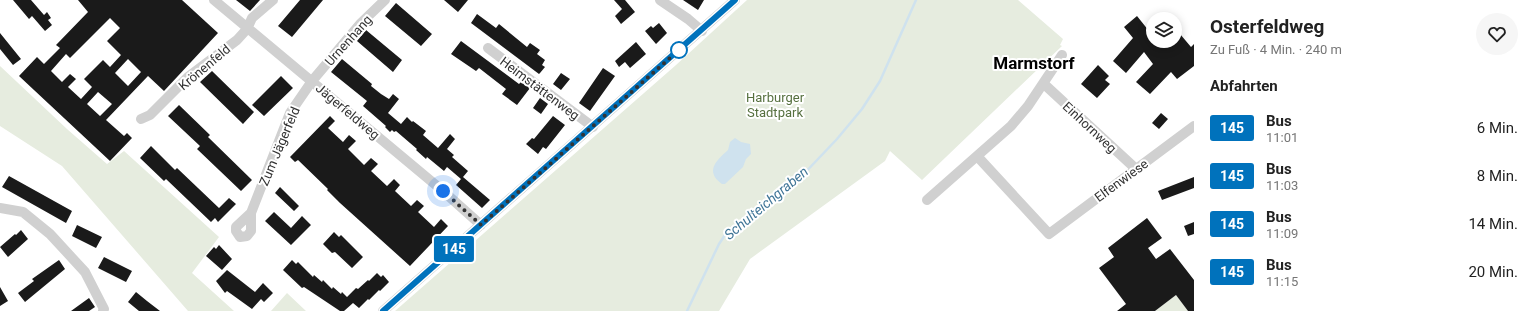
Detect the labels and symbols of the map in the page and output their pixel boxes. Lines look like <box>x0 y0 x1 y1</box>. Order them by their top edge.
street label: Urnenhang <box>322 12 375 69</box>
street label: Krönenfeld <box>175 41 233 93</box>
unlabelled marker <box>670 41 688 59</box>
district label: Marmstorf <box>993 53 1076 73</box>
street label: Heimstättenweg <box>497 54 582 123</box>
street label: Jägerfeldweg <box>313 80 383 142</box>
park label: Harburger Stadtpark <box>746 90 805 120</box>
street label: Einhornweg <box>1060 99 1120 156</box>
street label: Zum Jägerfeld <box>256 105 303 188</box>
street label: Elfenwiese <box>1092 156 1151 205</box>
water label: Schulteichgraben <box>721 163 811 243</box>
your location <box>433 181 453 201</box>
line badge: 145 <box>431 236 477 262</box>

